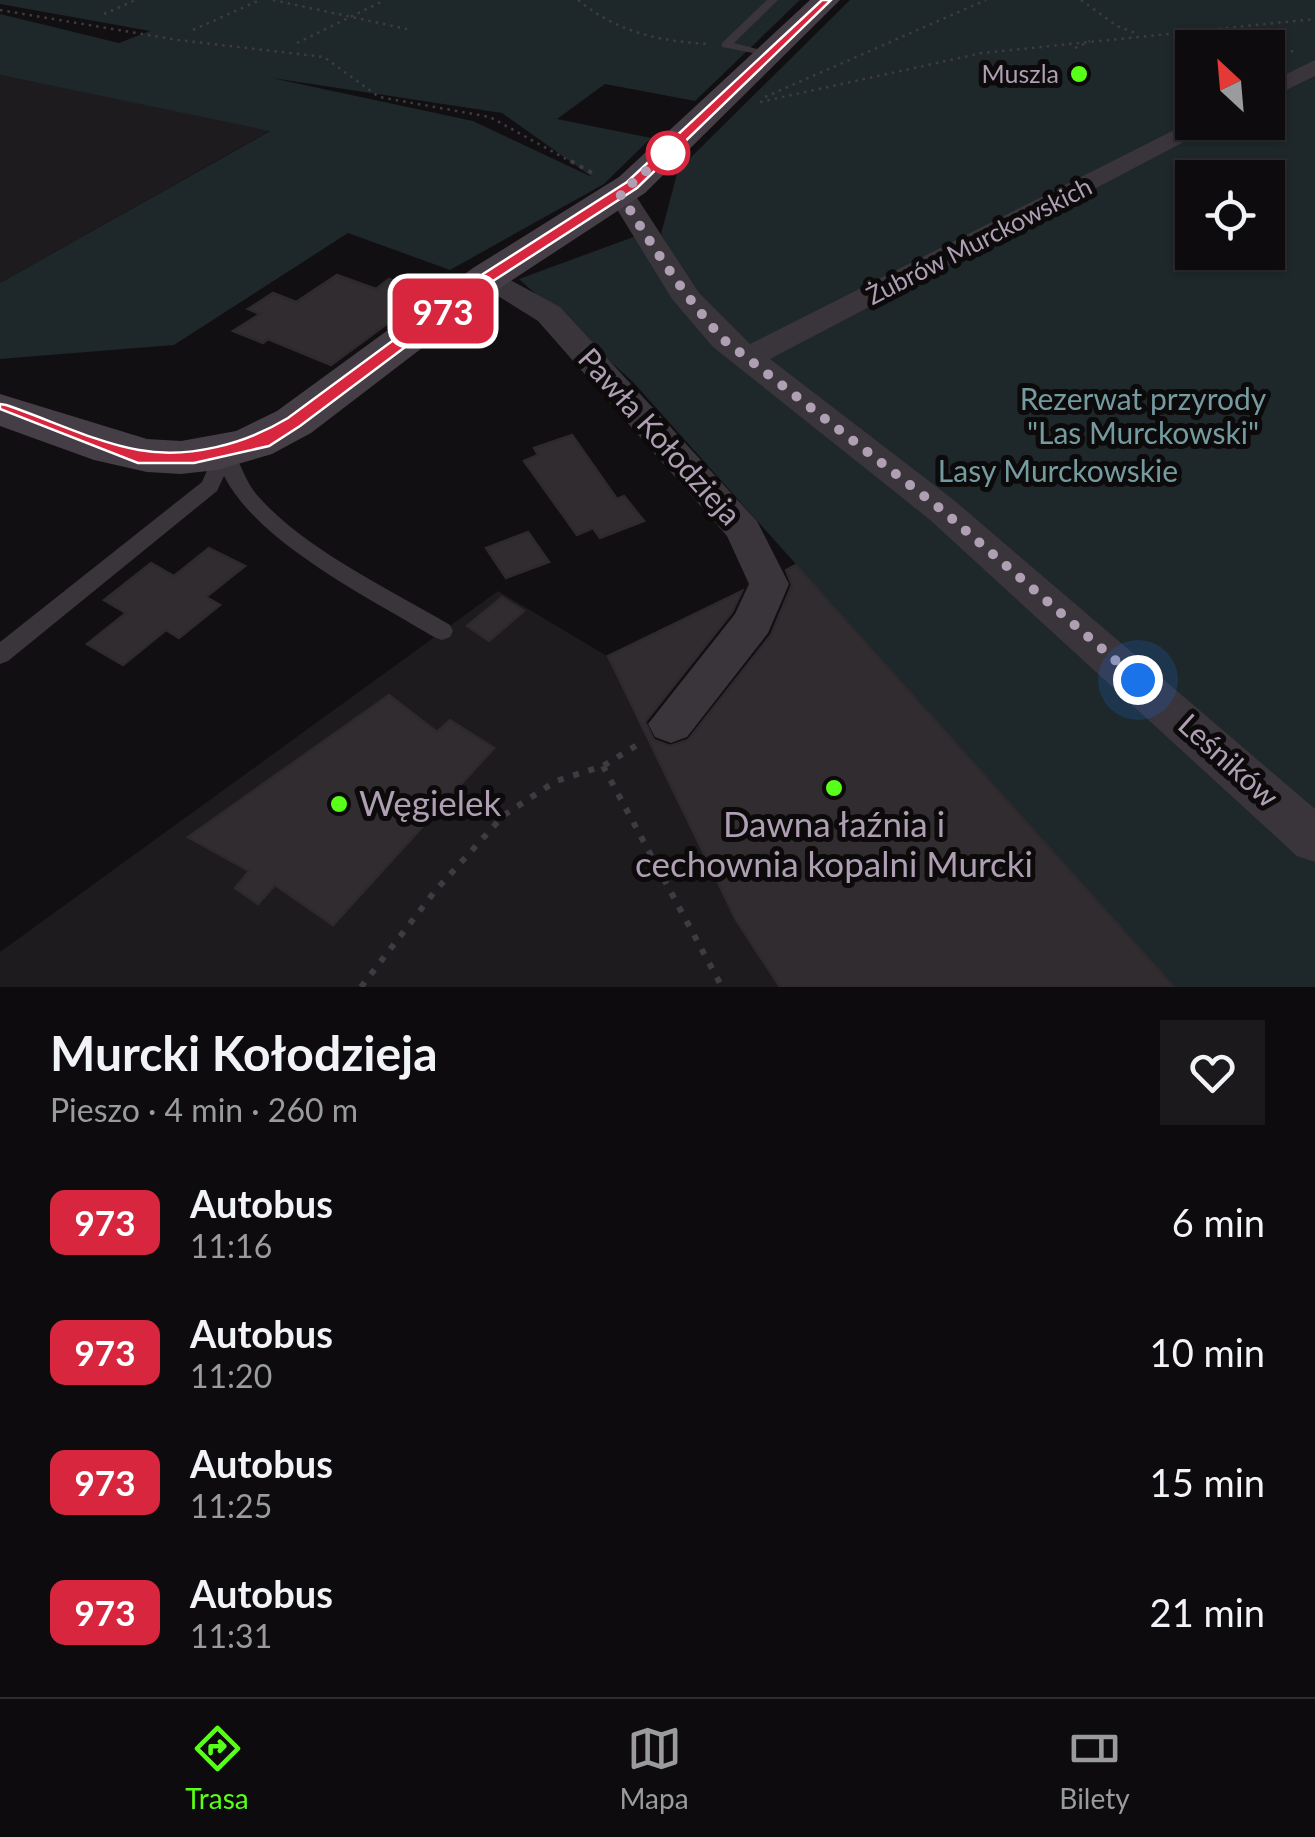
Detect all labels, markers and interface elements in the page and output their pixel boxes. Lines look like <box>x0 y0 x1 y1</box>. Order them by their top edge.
north arrow <box>1175 30 1285 140</box>
map controls <box>1175 30 1285 270</box>
place label: Muszla <box>982 58 1059 88</box>
marker: Muszla <box>1068 63 1090 85</box>
unlabelled marker <box>647 132 689 174</box>
button: locate <box>1175 160 1285 270</box>
street label: Żubrów Murckowskich <box>861 170 1096 310</box>
line badge: 973 <box>386 278 500 344</box>
text: 973 <box>413 290 473 332</box>
street label: Pawła Kołodzieja <box>572 340 749 531</box>
park label: Rezerwat przyrody "Las Murckowski" <box>1020 380 1267 450</box>
park label: Lasy Murckowskie <box>938 452 1178 488</box>
your location <box>1113 655 1163 705</box>
street label: Leśników <box>1172 705 1287 814</box>
marker: Dawna łaźnia i cechownia kopalni Murcki <box>823 777 845 799</box>
place label: Węgielek <box>359 781 502 823</box>
marker: Węgielek <box>328 793 350 815</box>
place label: Dawna łaźnia i cechownia kopalni Murcki <box>635 802 1033 884</box>
button: heart <box>1160 1020 1265 1125</box>
text: Murcki Kołodzieja <box>50 1024 438 1081</box>
text: Pieszo · 4 min · 260 m <box>50 1090 358 1129</box>
text: Autobus <box>190 1180 333 1226</box>
text: 6 min <box>1172 1199 1265 1245</box>
text: 973 <box>75 1201 135 1243</box>
text: 11:16 <box>190 1226 272 1265</box>
text: Autobus <box>190 1310 333 1356</box>
text: 10 min <box>1150 1329 1265 1375</box>
text: 973 <box>75 1331 135 1373</box>
text: 11:20 <box>190 1356 272 1395</box>
text: Autobus <box>190 1440 333 1486</box>
text: 15 min <box>1150 1459 1265 1505</box>
text: 973 <box>75 1461 135 1503</box>
text: 11:25 <box>190 1486 272 1525</box>
text: Autobus <box>190 1570 333 1616</box>
text: 21 min <box>1150 1589 1265 1635</box>
text: 973 <box>75 1591 135 1633</box>
text: 11:31 <box>190 1616 272 1655</box>
tab: Trasa <box>185 1721 249 1815</box>
tab: Mapa <box>619 1721 689 1815</box>
tab: Bilety <box>1059 1721 1130 1815</box>

